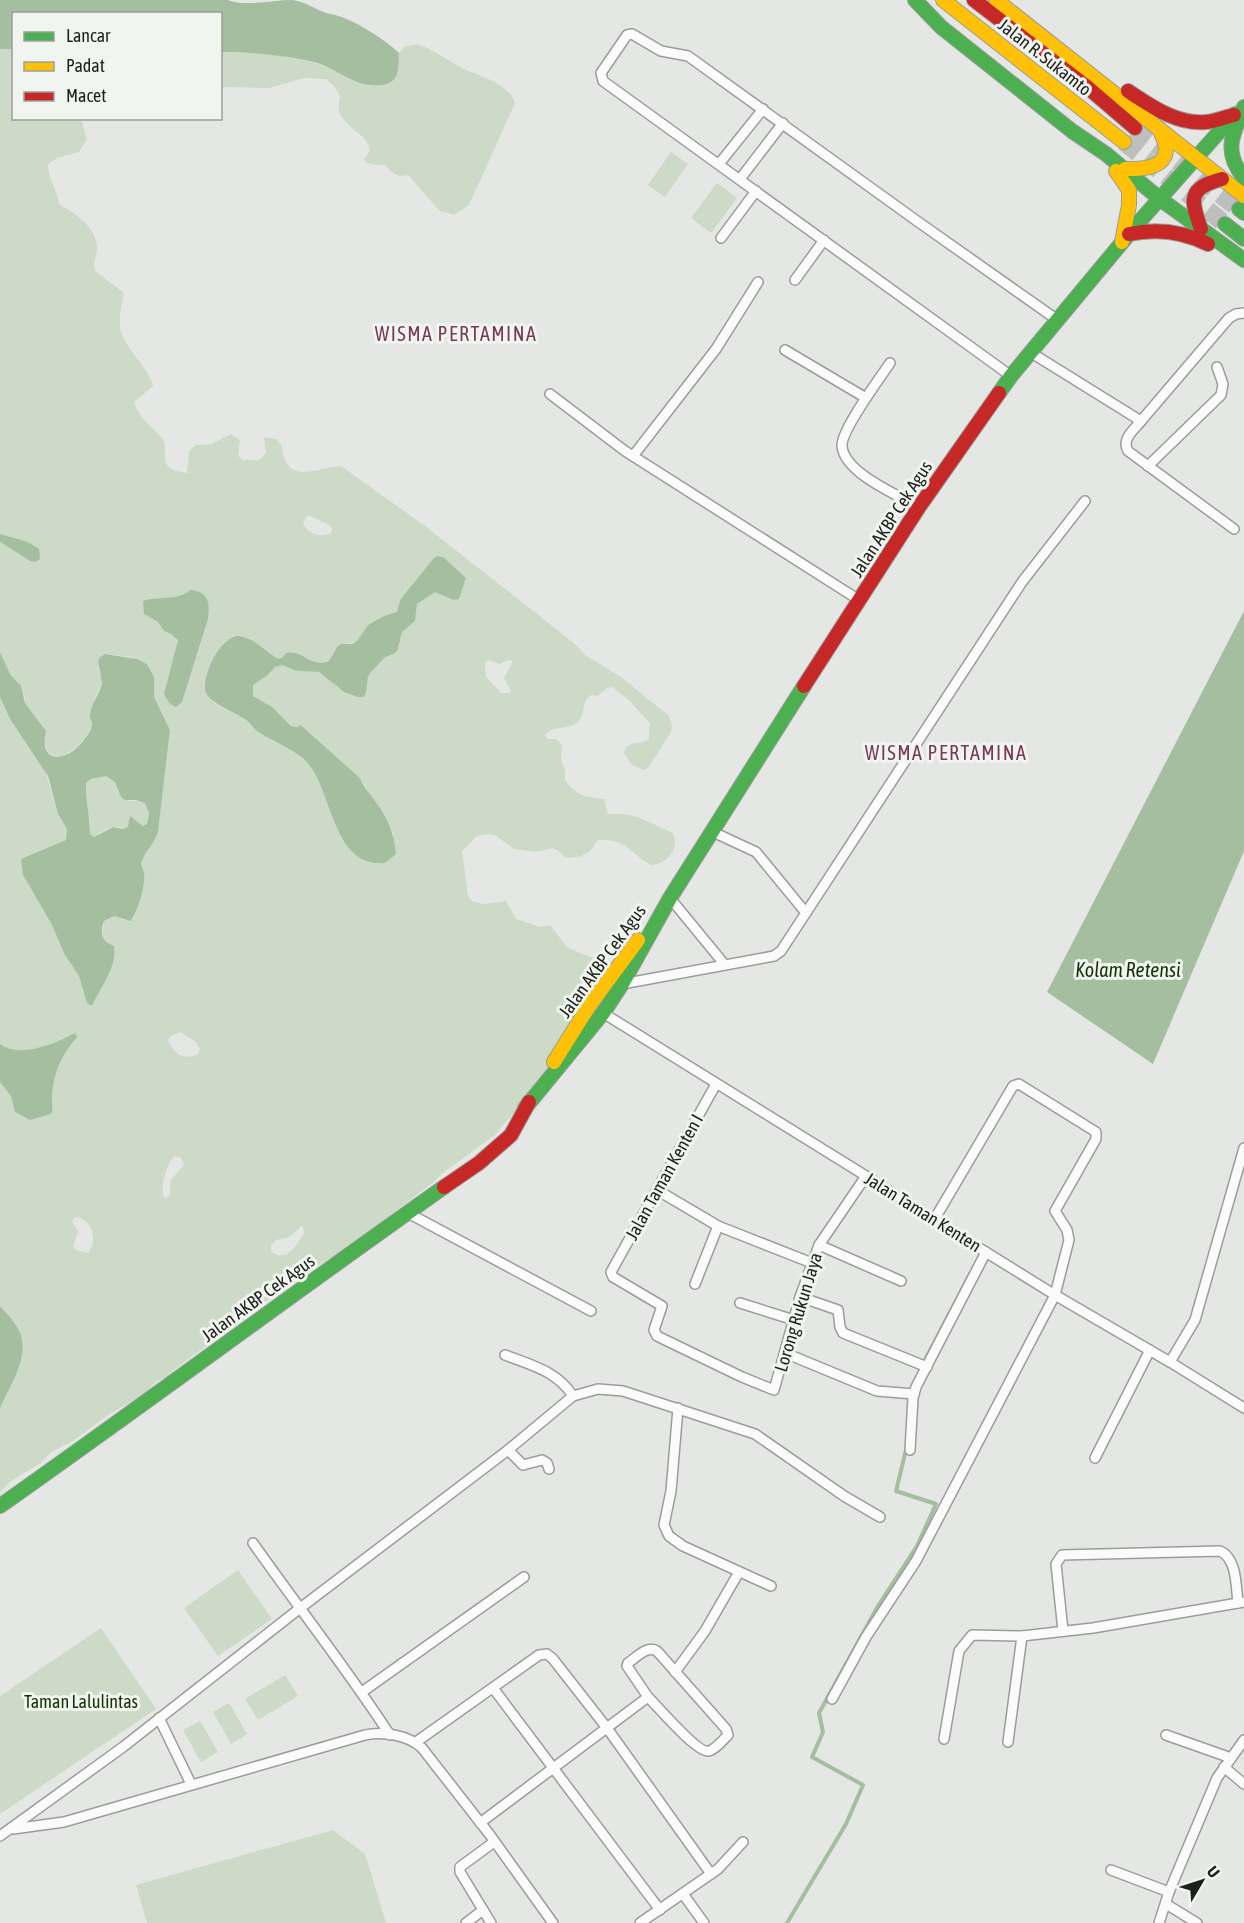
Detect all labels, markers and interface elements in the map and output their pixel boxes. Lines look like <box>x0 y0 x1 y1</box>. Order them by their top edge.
legend <box>12 12 222 120</box>
street label: Jalan R. Sukamto <box>994 14 1096 100</box>
text: Lancar <box>66 25 111 46</box>
text: Padat <box>66 55 105 76</box>
text: Macet <box>66 85 106 106</box>
district label: WISMA PERTAMINA <box>375 322 537 345</box>
street label: Jalan AKBP Cek Agus <box>846 457 936 581</box>
district label: WISMA PERTAMINA <box>865 741 1027 764</box>
street label: Jalan AKBP Cek Agus <box>554 901 650 1021</box>
water label: Kolam Retensi <box>1075 958 1181 981</box>
street label: Jalan Taman Kenten I <box>621 1111 707 1243</box>
street label: Jalan Taman Kenten <box>861 1168 985 1256</box>
street label: Jalan AKBP Cek Agus <box>198 1250 318 1346</box>
street label: Lorong Rukun Jaya <box>770 1250 826 1374</box>
park label: Taman Lalulintas <box>24 1691 138 1712</box>
north arrow <box>1172 1851 1232 1911</box>
text: U <box>1204 1862 1224 1881</box>

